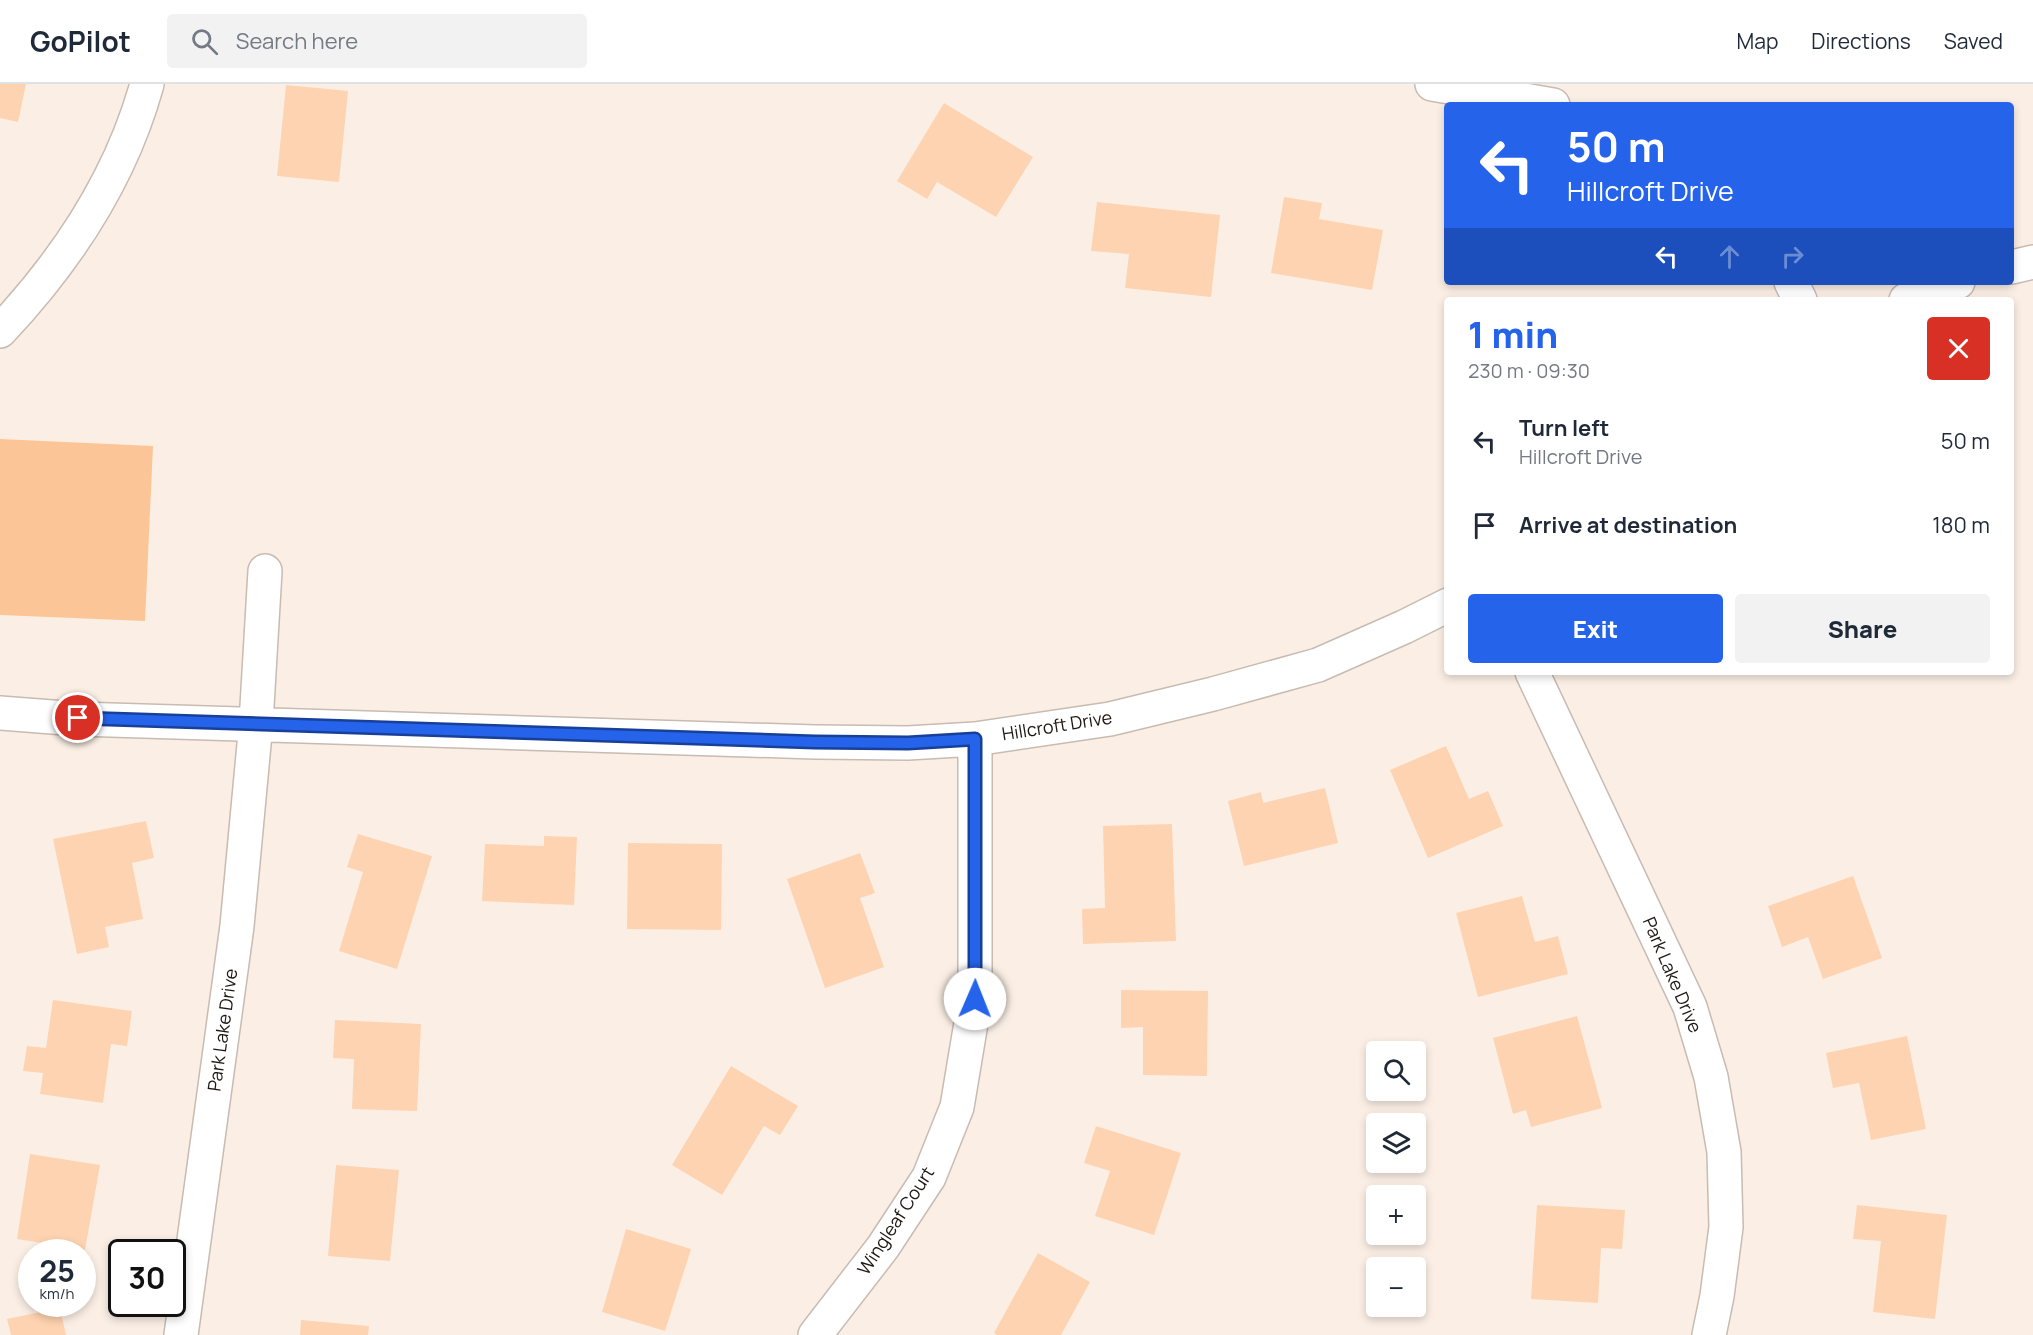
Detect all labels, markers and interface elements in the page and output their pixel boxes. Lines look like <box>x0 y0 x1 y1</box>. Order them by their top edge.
search box <box>167 14 587 68</box>
text: GoPilot <box>30 22 131 60</box>
icon: search <box>188 25 221 58</box>
text: Search here <box>236 26 358 56</box>
text: Map <box>1737 27 1778 55</box>
text: Directions <box>1811 27 1911 55</box>
text: Saved <box>1944 27 2003 55</box>
text: 50 m <box>1567 117 1665 175</box>
icon: left <box>1468 126 1546 204</box>
text: Hillcroft Drive <box>1567 172 1734 209</box>
icon: left <box>1650 240 1683 273</box>
icon: ahead <box>1713 240 1746 273</box>
icon: right <box>1776 240 1809 273</box>
text: 1 min <box>1468 310 1558 359</box>
button: close <box>1927 317 1990 380</box>
text: 230 m · 09:30 <box>1468 357 1590 384</box>
text: Turn left <box>1519 413 1609 443</box>
icon: left <box>1468 425 1501 458</box>
text: 50 m <box>1941 426 1990 456</box>
text: Hillcroft Drive <box>1519 443 1642 470</box>
icon: arrive <box>1468 509 1501 542</box>
text: Arrive at destination <box>1519 510 1737 540</box>
text: 180 m <box>1932 510 1990 540</box>
button: Exit <box>1468 594 1723 663</box>
button: Share <box>1735 594 1990 663</box>
pin <box>52 692 103 743</box>
icon: arrive <box>61 701 94 734</box>
street label: Hillcroft Drive <box>1000 704 1114 746</box>
street label: Park Lake Drive <box>1638 913 1708 1036</box>
street label: Park Lake Drive <box>202 967 242 1093</box>
position arrow <box>943 967 1007 1031</box>
map controls <box>1366 1041 1426 1317</box>
button: search <box>1366 1041 1426 1101</box>
button: layers <box>1366 1113 1426 1173</box>
street label: Wingleaf Court <box>851 1162 939 1279</box>
button: + <box>1366 1185 1426 1245</box>
speed limit sign: 30 <box>108 1239 186 1317</box>
text: 25 <box>39 1250 75 1291</box>
button: − <box>1366 1257 1426 1317</box>
text: km/h <box>40 1283 74 1304</box>

